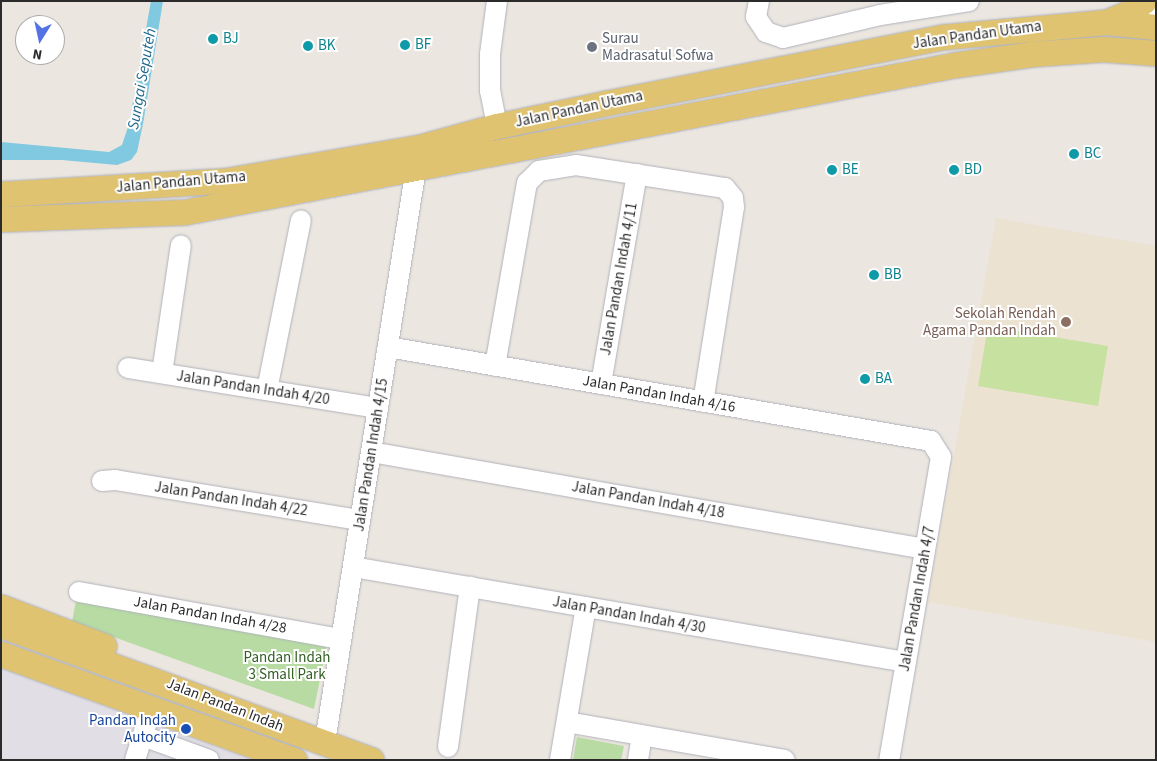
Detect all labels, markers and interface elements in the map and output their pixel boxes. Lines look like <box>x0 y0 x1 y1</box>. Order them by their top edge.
north arrow <box>15 15 65 65</box>
street label: Jalan Pandan Utama <box>911 17 1043 53</box>
water label: Sungai Seputeh <box>124 27 160 131</box>
place label: Surau Madrasatul Sofwa <box>602 29 714 64</box>
place label: BJ <box>223 30 239 48</box>
marker: BJ <box>207 33 219 45</box>
place label: BF <box>415 36 431 54</box>
place label: BK <box>318 37 336 55</box>
marker: BF <box>399 39 411 51</box>
marker: BK <box>302 40 314 52</box>
marker: Surau Madrasatul Sofwa <box>586 41 598 53</box>
text: N <box>31 43 44 64</box>
street label: Jalan Pandan Utama <box>514 87 644 131</box>
place label: BC <box>1084 145 1101 163</box>
marker: BC <box>1068 148 1080 160</box>
place label: BE <box>842 161 859 179</box>
place label: BD <box>964 161 982 179</box>
marker: BE <box>826 164 838 176</box>
marker: BD <box>948 164 960 176</box>
street label: Jalan Pandan Utama <box>115 167 247 197</box>
street label: Jalan Pandan Indah 4/11 <box>597 201 641 357</box>
place label: BB <box>884 266 902 284</box>
marker: BB <box>868 269 880 281</box>
place label: Sekolah Rendah Agama Pandan Indah <box>923 304 1056 339</box>
marker: Sekolah Rendah Agama Pandan Indah <box>1060 316 1072 328</box>
street label: Jalan Pandan Indah 4/20 <box>175 367 331 409</box>
place label: BA <box>875 370 892 388</box>
street label: Jalan Pandan Indah 4/16 <box>581 372 737 416</box>
marker: BA <box>859 373 871 385</box>
street label: Jalan Pandan Indah 4/15 <box>350 377 392 533</box>
street label: Jalan Pandan Indah 4/22 <box>153 478 309 520</box>
street label: Jalan Pandan Indah 4/18 <box>570 478 726 522</box>
street label: Jalan Pandan Indah 4/7 <box>895 525 939 673</box>
street label: Jalan Pandan Indah 4/28 <box>132 593 288 637</box>
street label: Jalan Pandan Indah 4/30 <box>551 593 707 637</box>
park label: Pandan Indah 3 Small Park <box>244 648 330 683</box>
street label: Jalan Pandan Indah <box>164 674 286 736</box>
place label: Pandan Indah Autocity <box>89 711 176 746</box>
marker: Pandan Indah Autocity <box>180 723 192 735</box>

